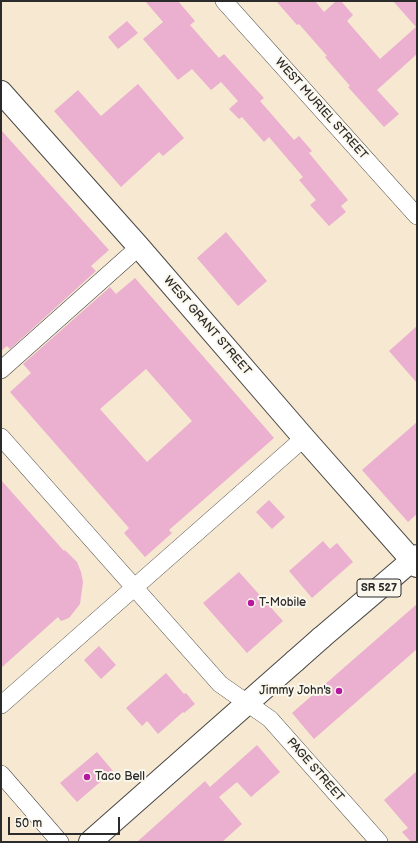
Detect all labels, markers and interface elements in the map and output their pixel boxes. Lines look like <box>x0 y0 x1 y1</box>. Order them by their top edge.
street label: WEST MURIEL STREET <box>272 55 370 163</box>
street label: WEST GRANT STREET <box>160 274 254 378</box>
road number: SR 527 <box>357 579 401 597</box>
place label: T-Mobile <box>259 596 306 610</box>
marker: T-Mobile <box>246 598 256 608</box>
place label: Jimmy John's <box>259 684 331 698</box>
marker: Jimmy John's <box>334 686 344 696</box>
street label: PAGE STREET <box>283 735 347 805</box>
place label: Taco Bell <box>95 770 145 784</box>
marker: Taco Bell <box>82 772 92 782</box>
scale bar <box>10 809 122 835</box>
text: 50 m <box>15 816 42 831</box>

